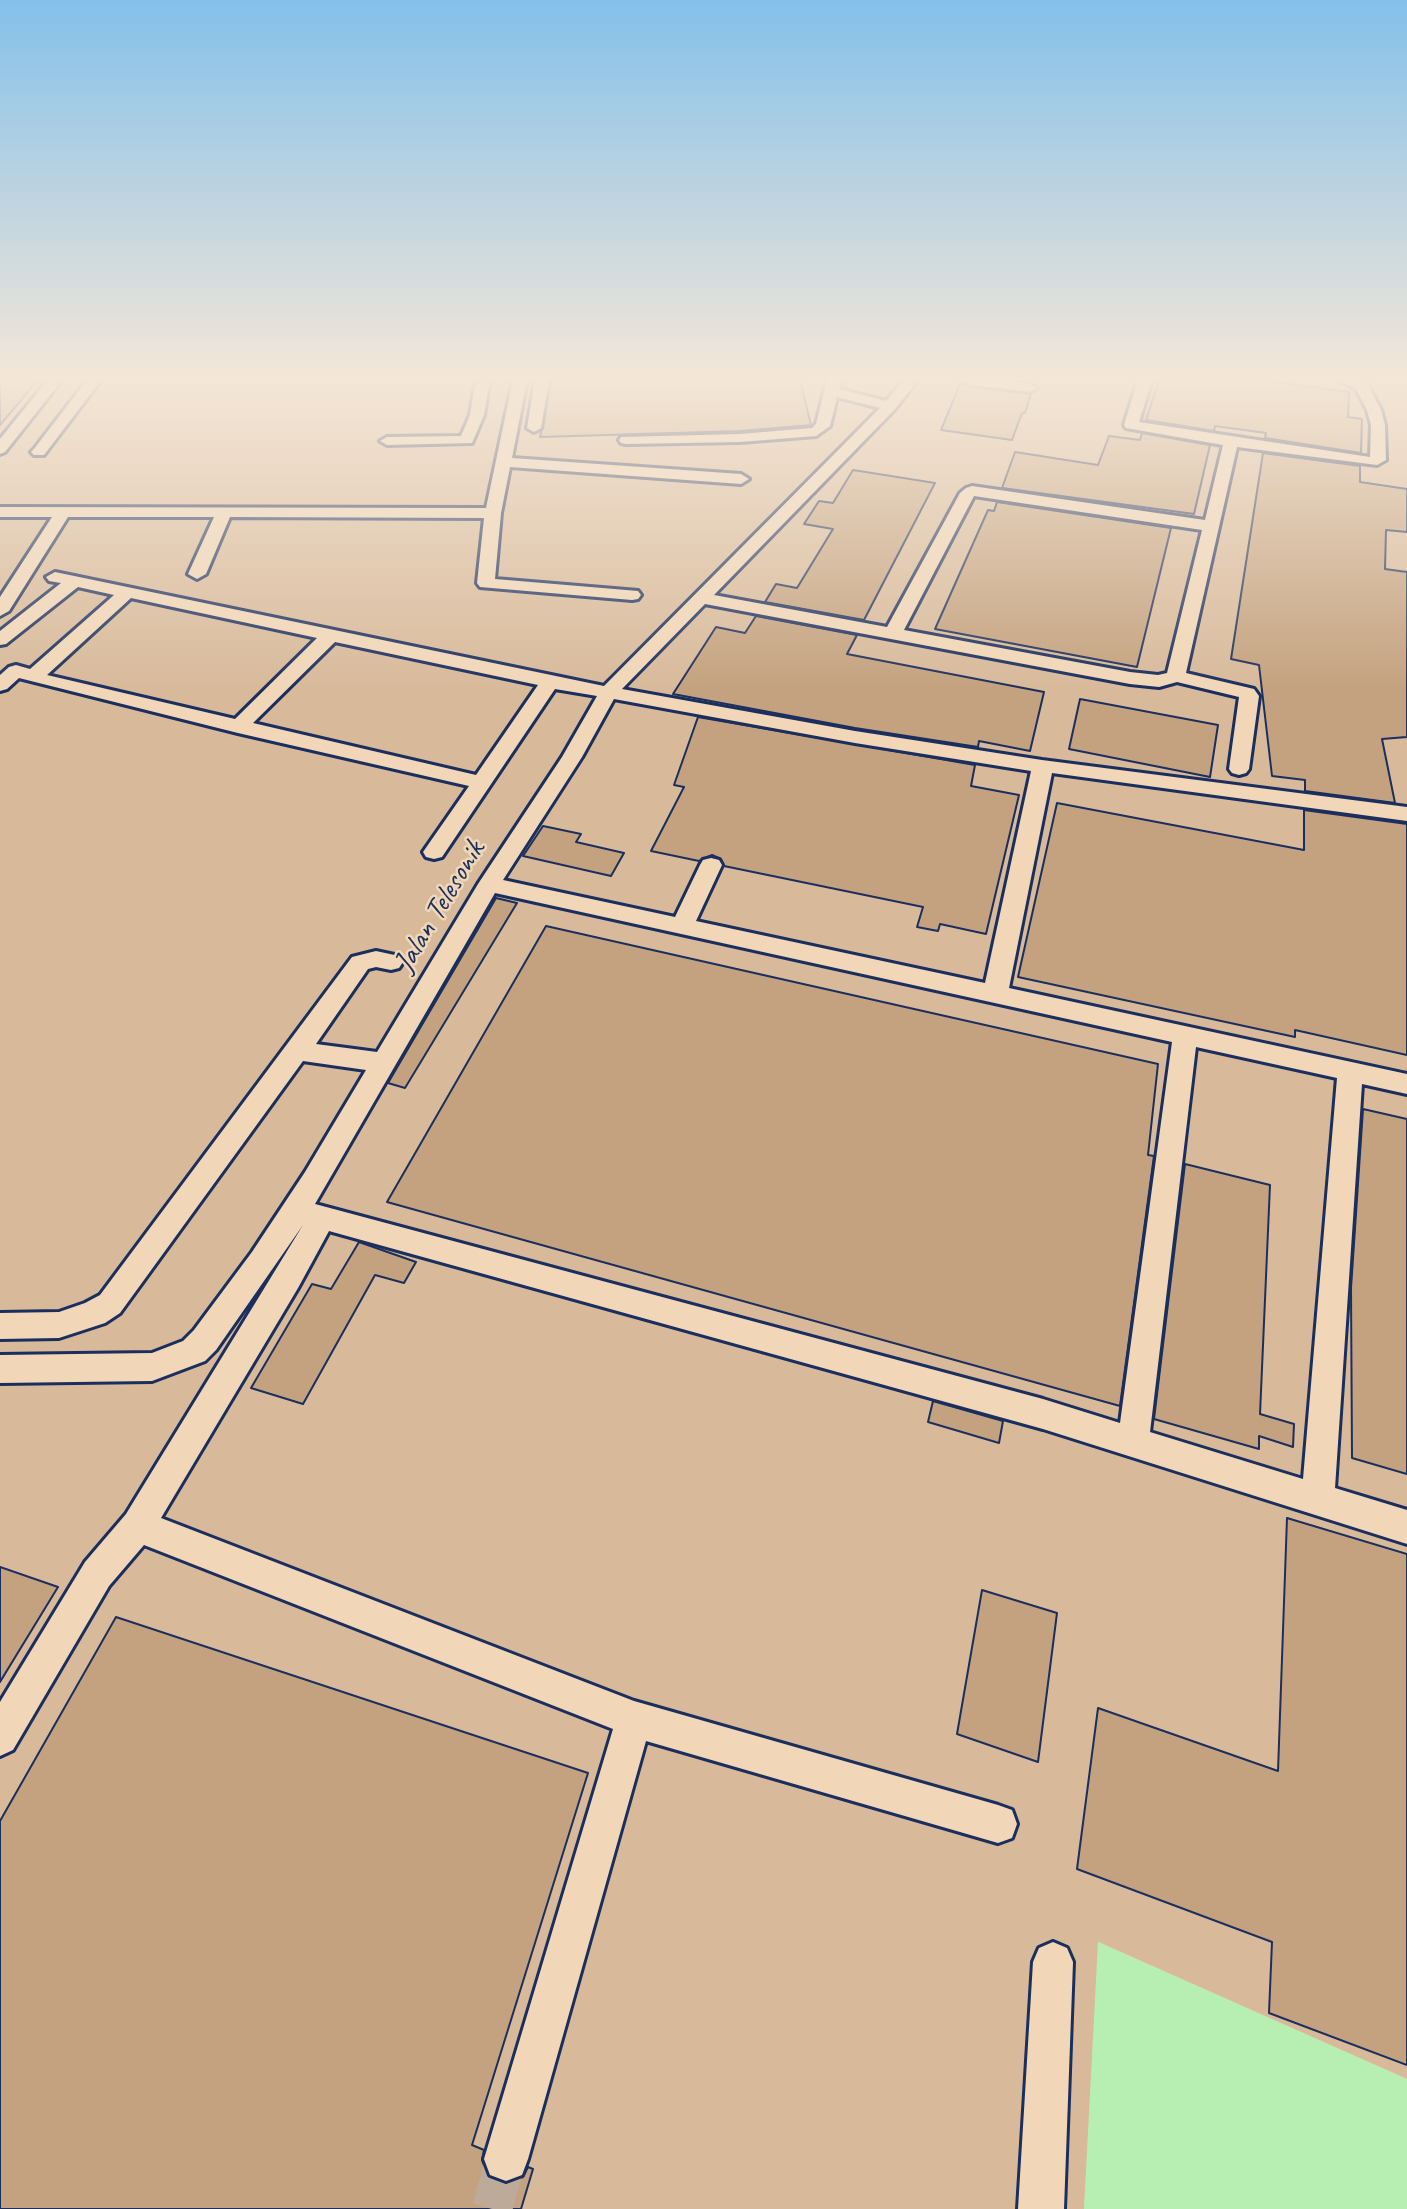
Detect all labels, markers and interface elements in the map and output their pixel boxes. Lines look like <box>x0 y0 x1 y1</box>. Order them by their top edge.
street label: Jalan Telesonik <box>387 835 493 979</box>

